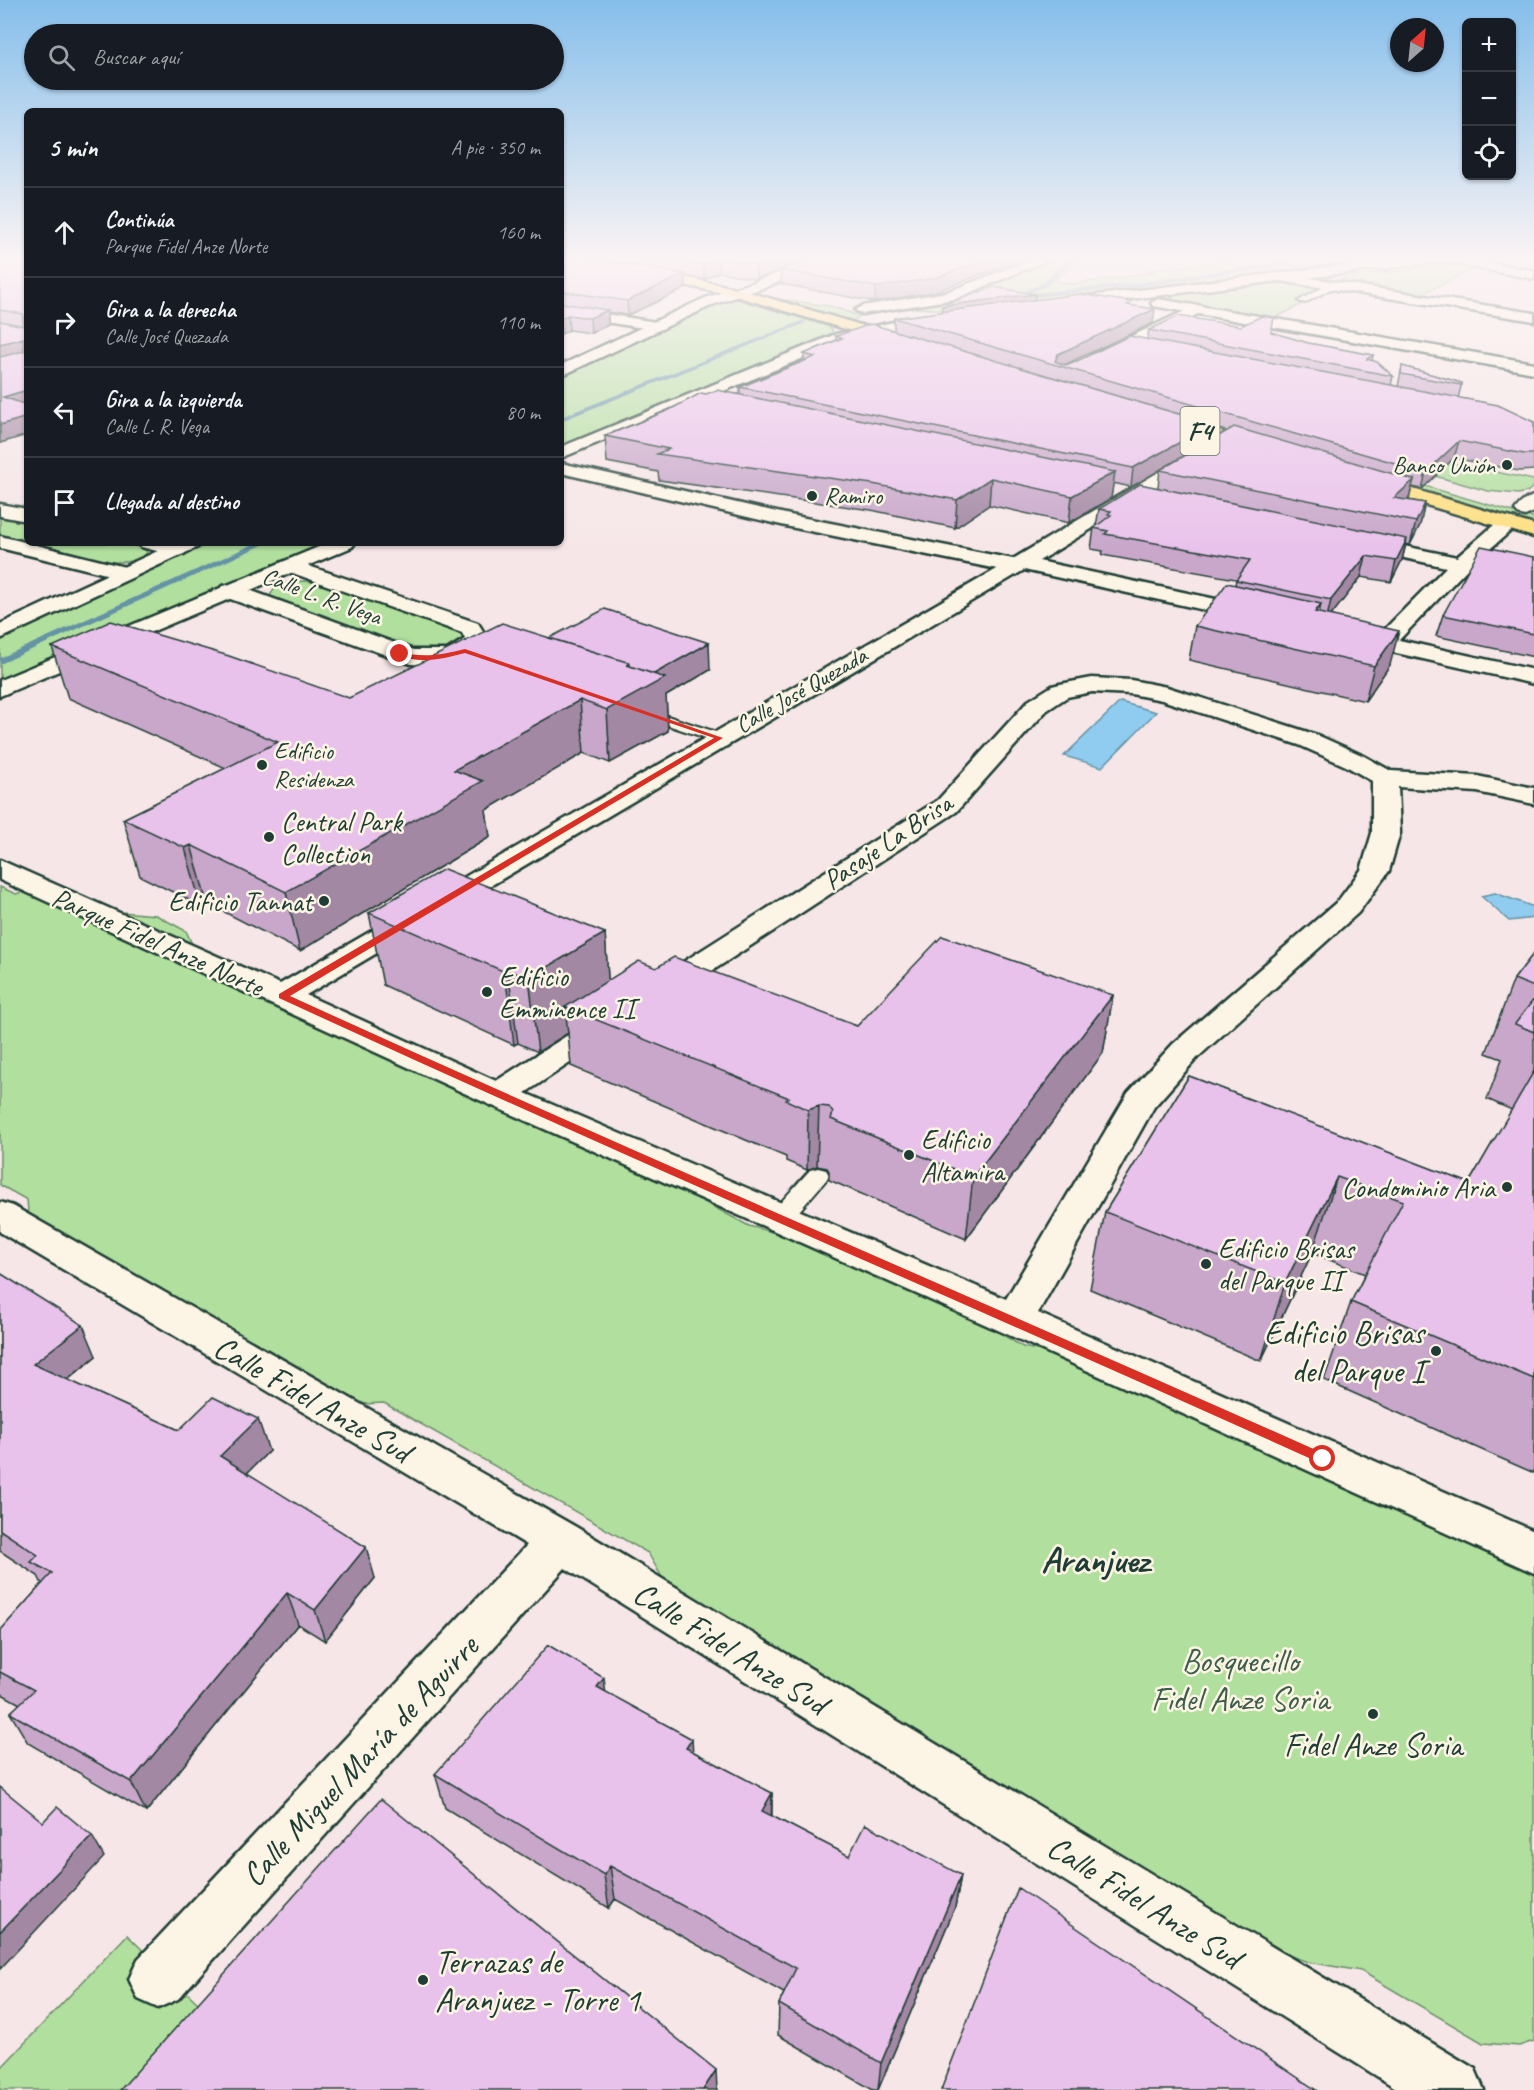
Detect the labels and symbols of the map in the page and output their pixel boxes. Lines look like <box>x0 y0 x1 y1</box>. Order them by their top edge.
north arrow <box>1390 18 1444 72</box>
road number: F4 <box>1180 407 1220 455</box>
place label: Banco Unión <box>1392 450 1496 480</box>
marker: Banco Unión <box>1500 458 1514 472</box>
place label: Ramiro <box>824 481 884 511</box>
marker: Ramiro <box>805 489 819 503</box>
street label: Calle L. R. Vega <box>258 561 387 632</box>
street label: Calle José Quezada <box>730 639 874 740</box>
route end <box>386 640 412 666</box>
place label: Edificio Residenza <box>274 736 355 794</box>
marker: Edificio Residenza <box>255 758 269 772</box>
street label: Pasaje La Brisa <box>816 784 961 897</box>
place label: Central Park Collection <box>281 804 403 871</box>
marker: Central Park Collection <box>262 830 276 844</box>
street label: Parque Fidel Anze Norte <box>47 879 270 1004</box>
place label: Edificio Tannat <box>168 884 315 919</box>
marker: Edificio Tannat <box>317 894 331 908</box>
place label: Edificio Emminence II <box>499 959 641 1026</box>
marker: Edificio Emminence II <box>480 985 494 999</box>
place label: Edificio Altamira <box>921 1122 1006 1189</box>
marker: Edificio Altamira <box>902 1148 916 1162</box>
place label: Condominio Aria <box>1341 1170 1497 1205</box>
marker: Condominio Aria <box>1500 1180 1514 1194</box>
place label: Edificio Brisas del Parque II <box>1218 1231 1356 1298</box>
marker: Edificio Brisas del Parque II <box>1199 1257 1213 1271</box>
place label: Edificio Brisas del Parque I <box>1264 1312 1431 1392</box>
street label: Calle Fidel Anze Sud <box>206 1325 423 1475</box>
marker: Edificio Brisas del Parque I <box>1429 1344 1443 1358</box>
route start <box>1309 1445 1335 1471</box>
district label: Aranjuez <box>1041 1537 1153 1583</box>
street label: Calle Fidel Anze Sud <box>626 1572 839 1727</box>
street label: Calle Miguel María de Aguirre <box>232 1625 489 1895</box>
park label: Bosquecillo Fidel Anze Soria <box>1151 1640 1332 1720</box>
marker: Fidel Anze Soria <box>1366 1707 1380 1721</box>
place label: Fidel Anze Soria <box>1284 1724 1465 1766</box>
street label: Calle Fidel Anze Sud <box>1040 1826 1253 1981</box>
place label: Terrazas de Aranjuez - Torre 1 <box>435 1941 642 2021</box>
marker: Terrazas de Aranjuez - Torre 1 <box>416 1973 430 1987</box>

